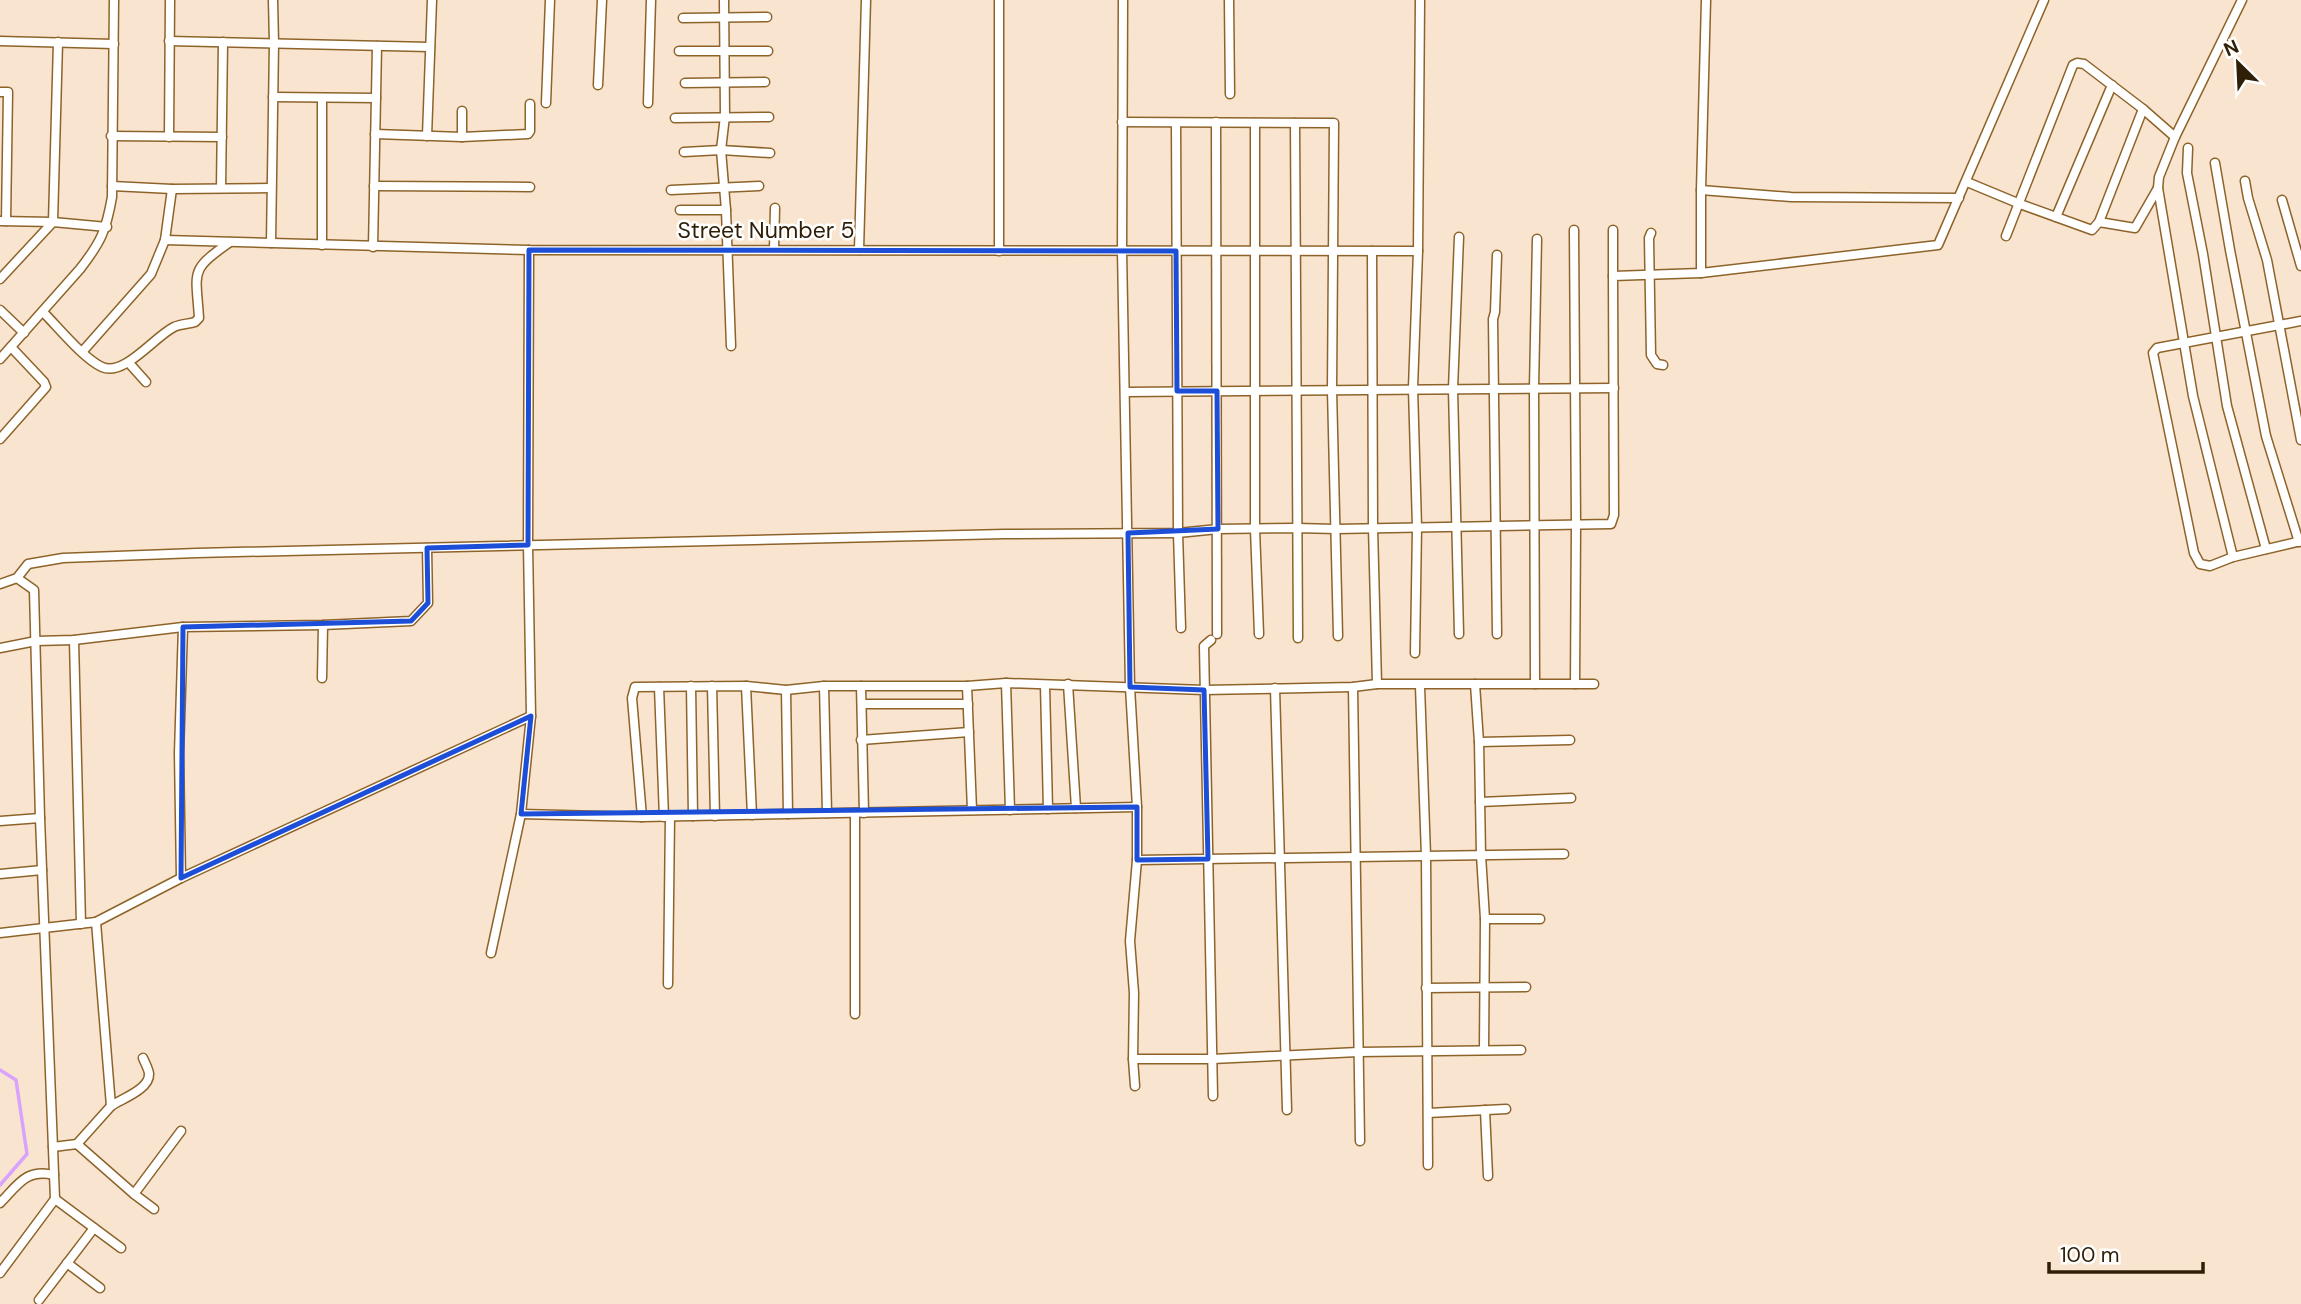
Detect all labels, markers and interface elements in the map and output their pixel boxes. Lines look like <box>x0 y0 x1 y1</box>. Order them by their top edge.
north arrow <box>2203 28 2273 98</box>
text: N <box>2220 34 2243 62</box>
street label: Street Number 5 <box>678 215 855 245</box>
scale bar <box>2049 1230 2203 1274</box>
text: 100 m <box>2060 1241 2120 1269</box>

